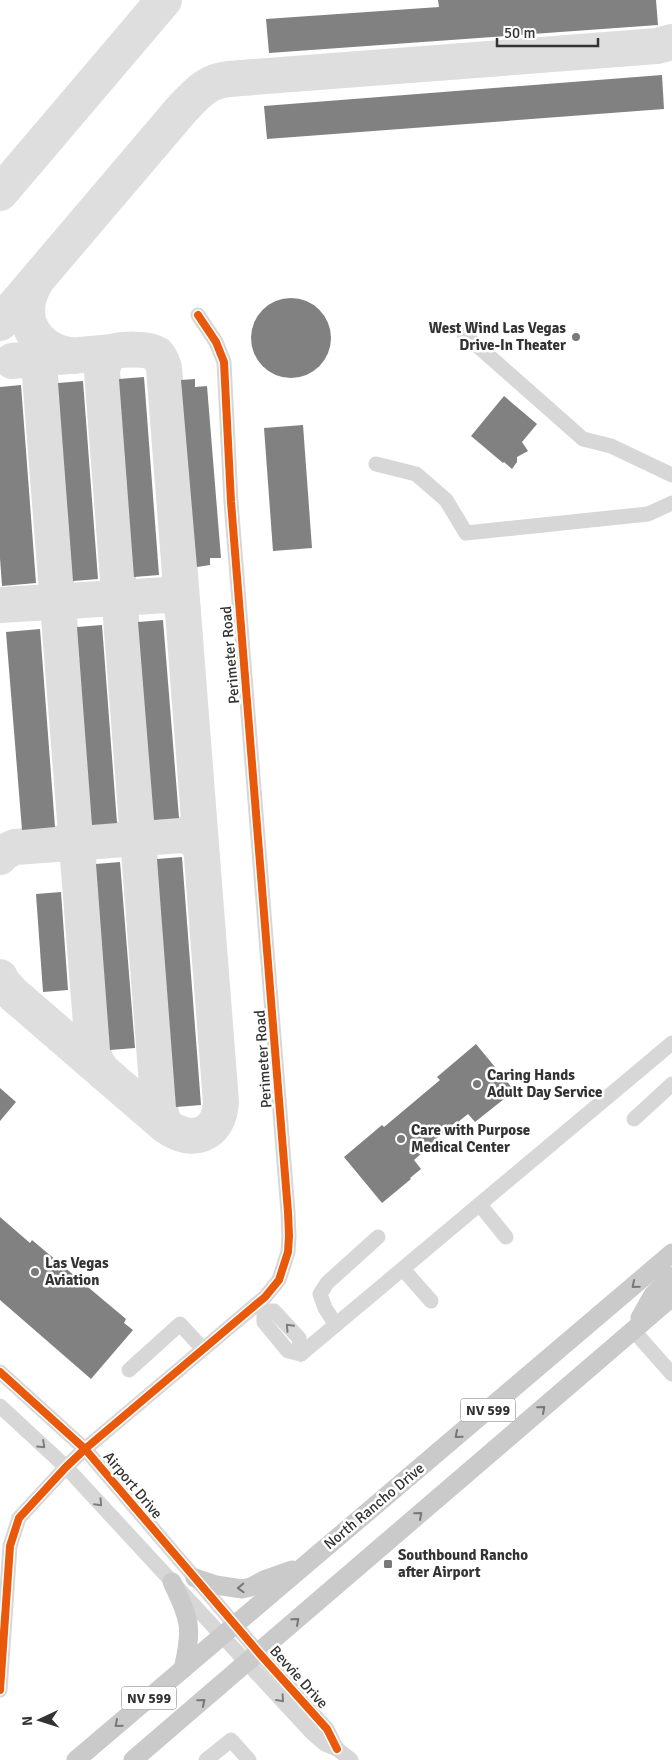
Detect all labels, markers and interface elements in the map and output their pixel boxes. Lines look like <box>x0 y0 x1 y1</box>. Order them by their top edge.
scale bar <box>497 15 598 47</box>
text: 50 m <box>504 24 535 42</box>
place label: West Wind Las Vegas Drive-In Theater <box>429 319 566 354</box>
marker: West Wind Las Vegas Drive-In Theater <box>570 331 582 343</box>
street label: Perimeter Road <box>217 605 243 705</box>
street label: Perimeter Road <box>251 1009 275 1109</box>
place label: Caring Hands Adult Day Service <box>487 1066 602 1101</box>
marker: Caring Hands Adult Day Service <box>471 1078 483 1090</box>
place label: Care with Purpose Medical Center <box>411 1121 530 1156</box>
marker: Care with Purpose Medical Center <box>395 1133 407 1145</box>
place label: Las Vegas Aviation <box>45 1254 109 1289</box>
marker: Las Vegas Aviation <box>29 1266 41 1278</box>
one-way arrow <box>632 1279 641 1287</box>
one-way arrow <box>286 1324 295 1333</box>
road number: NV 599 <box>460 1398 516 1422</box>
one-way arrow <box>536 1405 545 1414</box>
one-way arrow <box>454 1429 463 1438</box>
one-way arrow <box>36 1439 45 1448</box>
street label: Airport Drive <box>100 1448 166 1522</box>
street label: North Rancho Drive <box>320 1459 428 1553</box>
one-way arrow <box>93 1497 102 1506</box>
one-way arrow <box>413 1512 422 1521</box>
place label: Southbound Rancho after Airport <box>398 1546 528 1581</box>
marker: Southbound Rancho after Airport <box>382 1558 394 1570</box>
one-way arrow <box>237 1583 244 1593</box>
one-way arrow <box>290 1619 299 1627</box>
street label: Bevvie Drive <box>266 1642 332 1712</box>
road number: NV 599 <box>122 1686 176 1710</box>
one-way arrow <box>275 1693 284 1702</box>
north arrow <box>15 1695 65 1745</box>
one-way arrow <box>196 1699 205 1708</box>
text: N <box>19 1715 36 1726</box>
one-way arrow <box>115 1718 124 1727</box>

